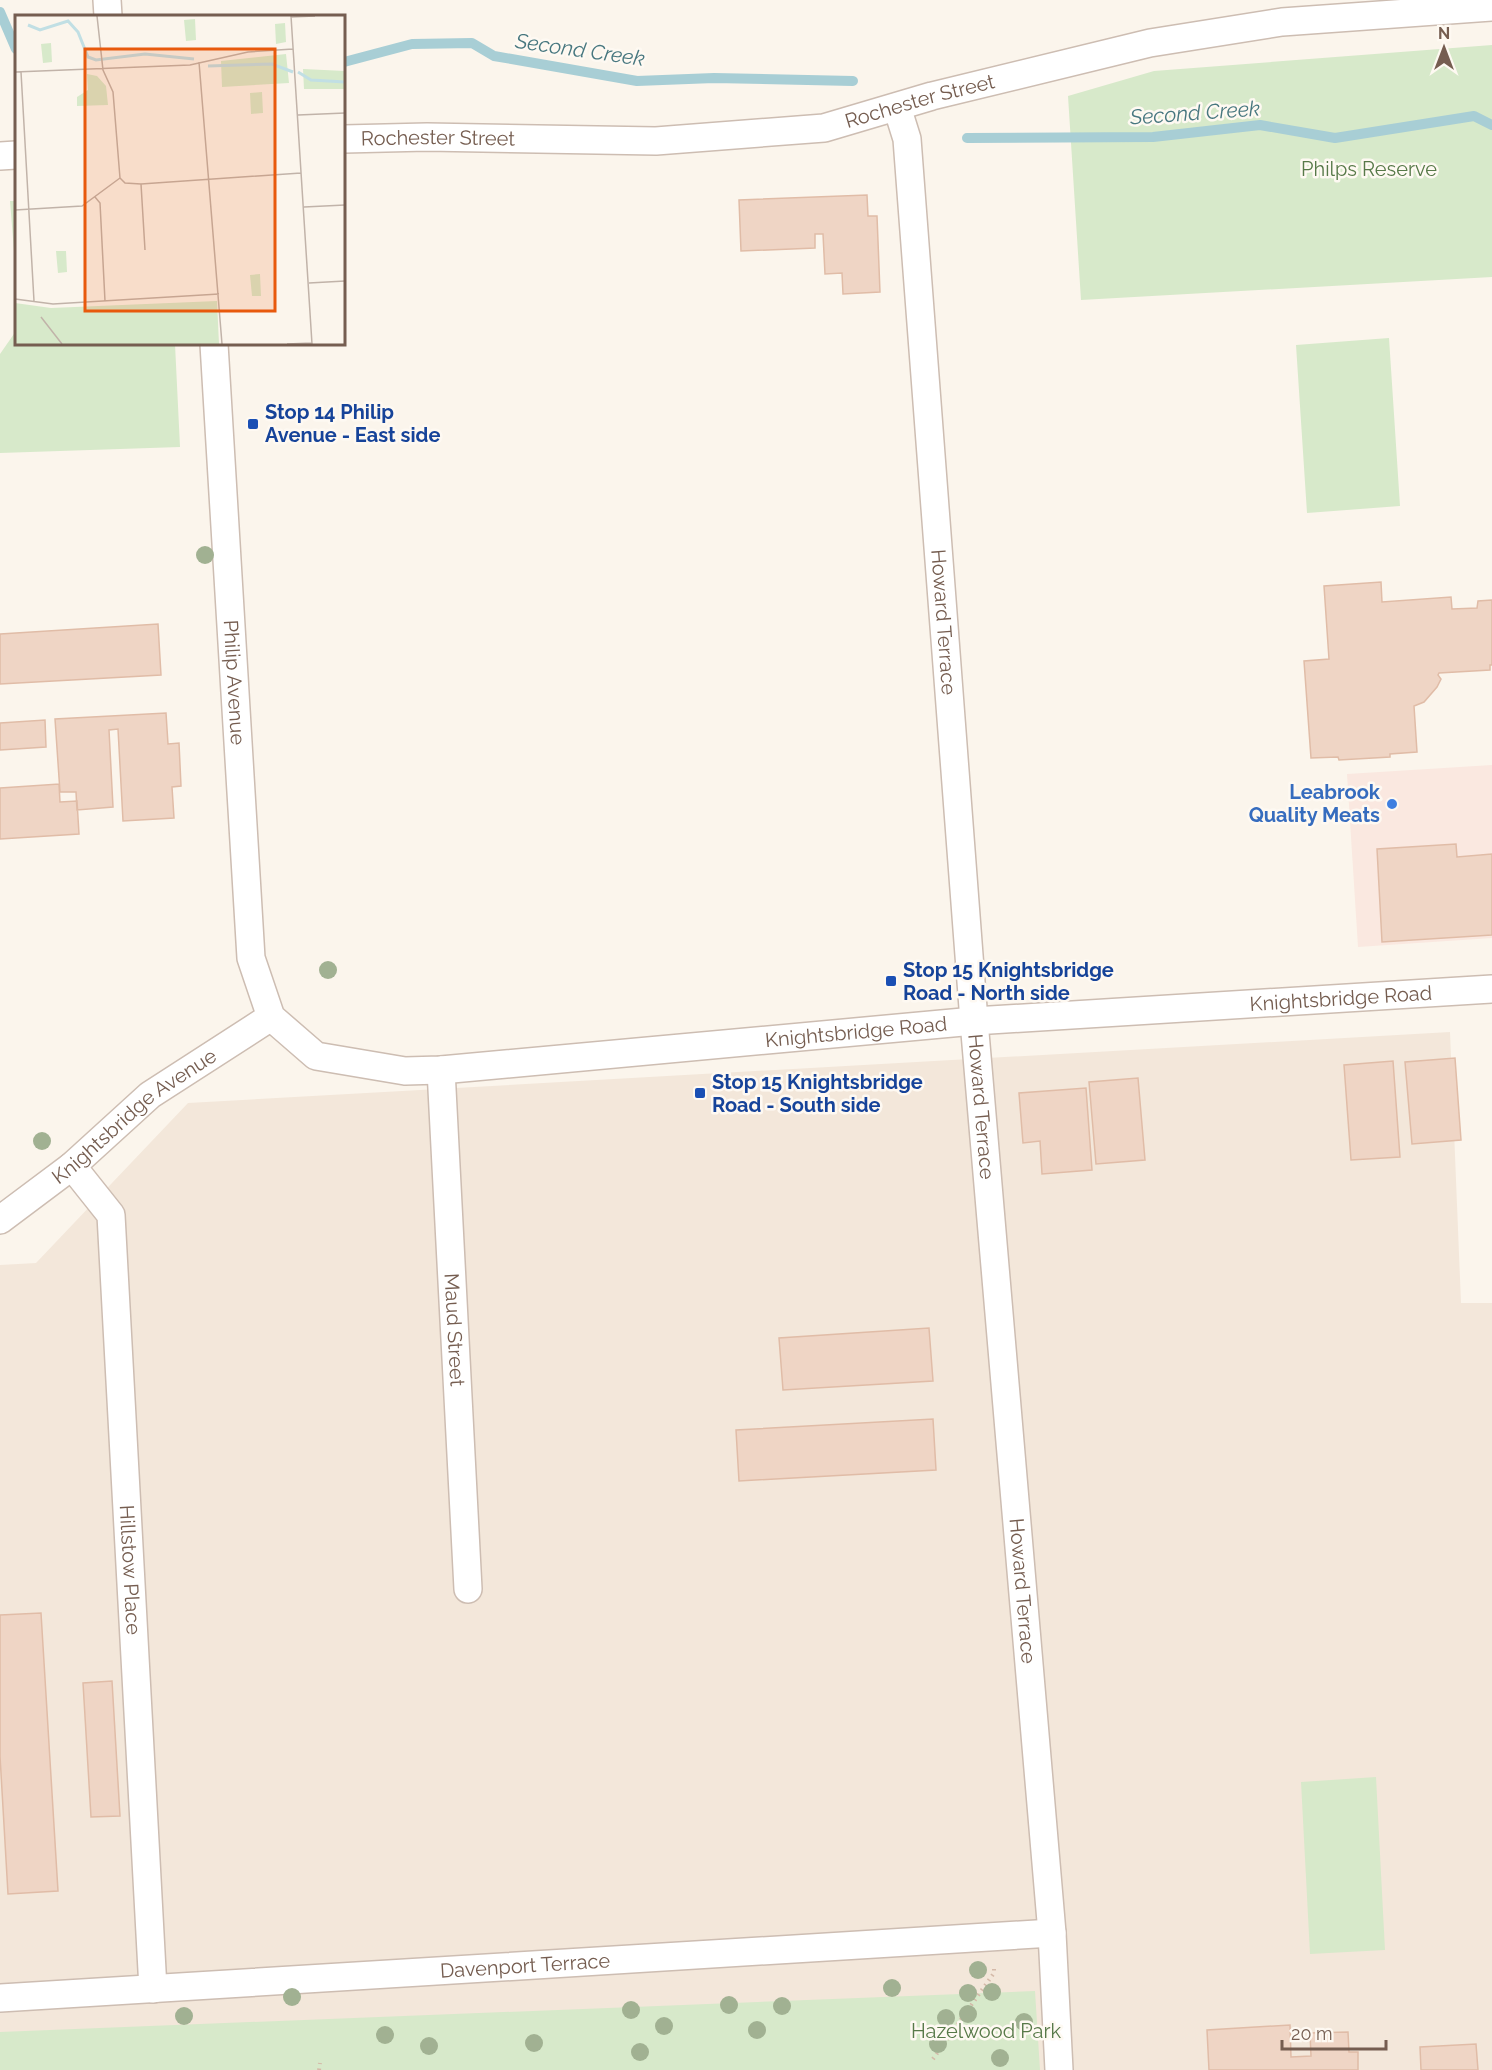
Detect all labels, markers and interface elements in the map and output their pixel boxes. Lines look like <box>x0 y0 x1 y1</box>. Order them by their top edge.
inset map <box>15 15 345 345</box>
north arrow <box>1414 18 1474 78</box>
text: N <box>1438 24 1450 43</box>
water label: Second Creek <box>513 28 646 71</box>
street label: Rochester Street <box>842 69 997 133</box>
water label: Second Creek <box>1128 95 1261 130</box>
street label: Rochester Street <box>361 125 516 151</box>
park label: Philps Reserve <box>1301 157 1437 181</box>
place label: Stop 14 Philip Avenue - East side <box>265 400 440 447</box>
marker: Stop 14 Philip Avenue - East side <box>246 417 260 431</box>
street label: Howard Terrace <box>926 548 961 696</box>
street label: Philip Avenue <box>219 619 250 746</box>
place label: Leabrook Quality Meats <box>1249 780 1381 827</box>
marker: Leabrook Quality Meats <box>1385 797 1399 811</box>
place label: Stop 15 Knightsbridge Road - North side <box>903 958 1114 1005</box>
marker: Stop 15 Knightsbridge Road - North side <box>884 974 898 988</box>
street label: Knightsbridge Road <box>1249 981 1433 1016</box>
street label: Knightsbridge Road <box>764 1012 948 1052</box>
street label: Howard Terrace <box>963 1033 1000 1181</box>
street label: Knightsbridge Avenue <box>47 1043 221 1189</box>
place label: Stop 15 Knightsbridge Road - South side <box>712 1070 923 1117</box>
marker: Stop 15 Knightsbridge Road - South side <box>693 1086 707 1100</box>
street label: Maud Street <box>440 1272 469 1387</box>
street label: Hillstow Place <box>115 1504 146 1636</box>
street label: Howard Terrace <box>1005 1517 1041 1665</box>
street label: Davenport Terrace <box>439 1948 611 1983</box>
scale bar <box>1282 2013 1386 2051</box>
park label: Hazelwood Park <box>911 2019 1061 2043</box>
text: 20 m <box>1291 2023 1333 2044</box>

